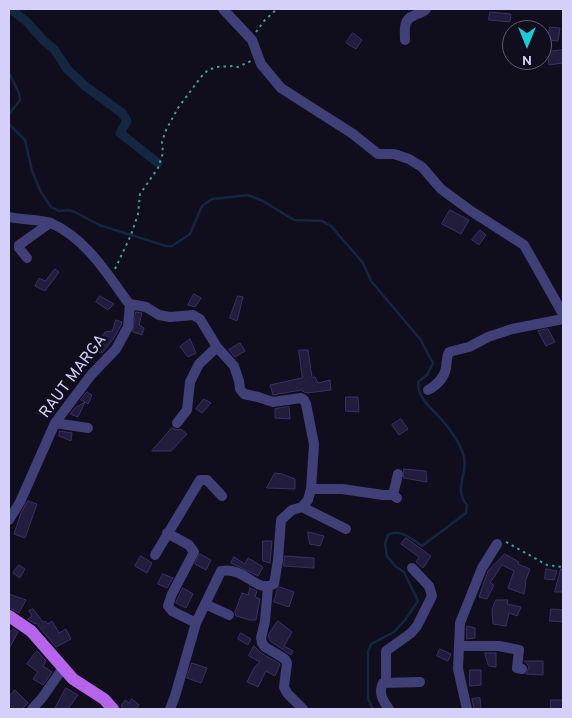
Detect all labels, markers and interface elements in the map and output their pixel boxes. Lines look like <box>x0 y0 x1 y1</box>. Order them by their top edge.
north arrow <box>502 20 552 70</box>
text: N <box>522 51 532 68</box>
street label: RAUT MARGA <box>36 331 112 423</box>

